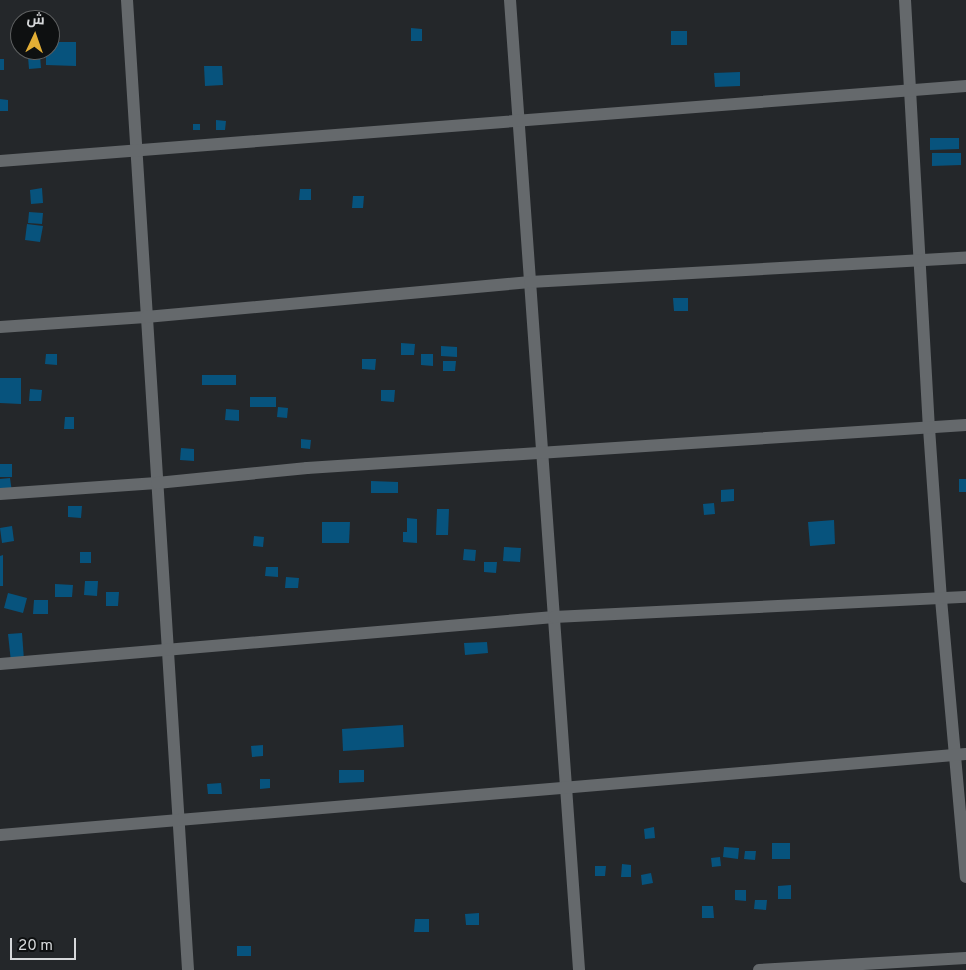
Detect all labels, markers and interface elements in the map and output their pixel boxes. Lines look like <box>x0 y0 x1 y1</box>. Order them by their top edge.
north arrow <box>10 10 60 60</box>
text: ش <box>26 12 45 29</box>
scale bar <box>12 928 79 960</box>
text: 20 m <box>18 937 53 956</box>

